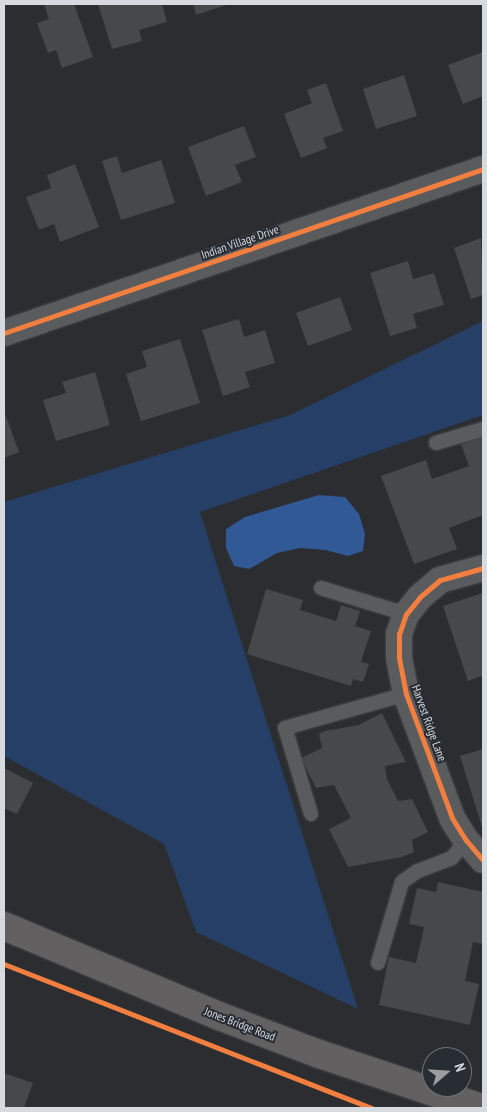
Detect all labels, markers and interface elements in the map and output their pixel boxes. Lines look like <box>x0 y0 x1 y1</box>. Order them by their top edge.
street label: Indian Village Drive <box>199 222 281 262</box>
street label: Harvest Ridge Lane <box>409 683 449 763</box>
street label: Jones Bridge Road <box>203 1004 277 1044</box>
north arrow <box>422 1047 472 1097</box>
text: N <box>450 1061 470 1074</box>

